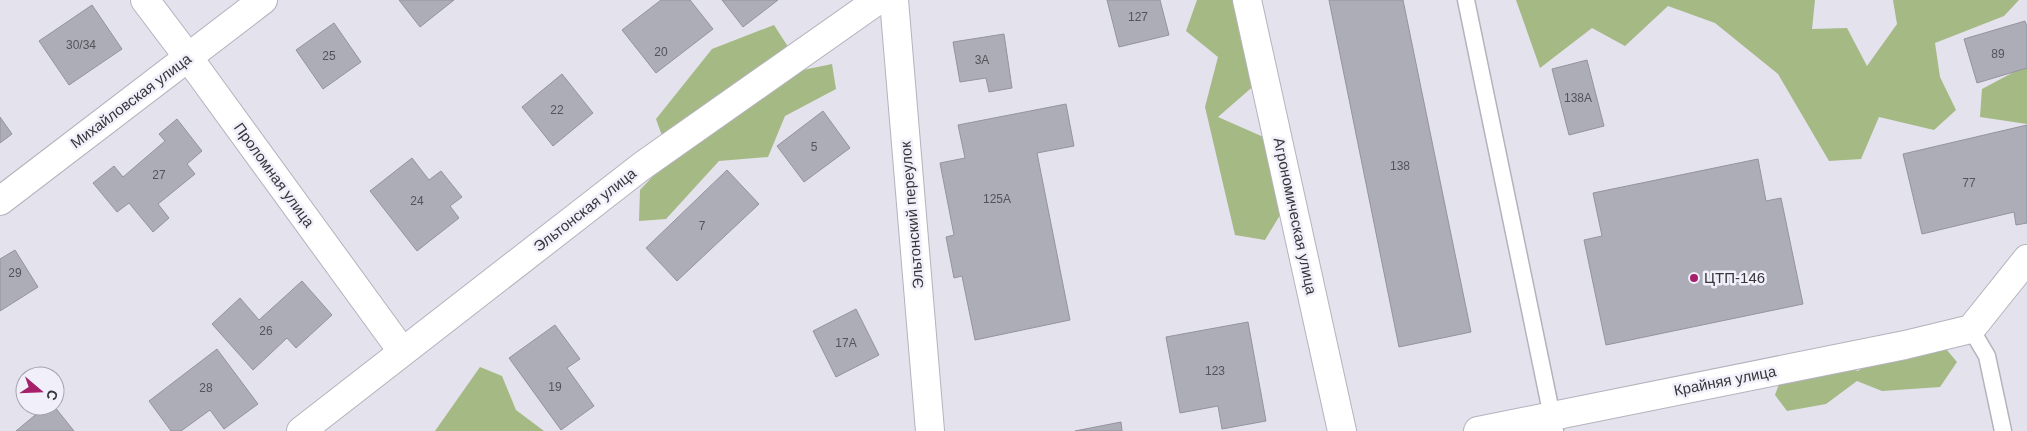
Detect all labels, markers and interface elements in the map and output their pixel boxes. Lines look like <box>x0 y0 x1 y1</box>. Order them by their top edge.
house number: 127 <box>1128 10 1148 24</box>
house number: 30/34 <box>66 38 96 52</box>
house number: 20 <box>654 45 668 59</box>
house number: 89 <box>1991 47 2005 61</box>
street label: Михайловская улица <box>67 49 195 151</box>
house number: 25 <box>322 49 336 63</box>
house number: 3А <box>975 53 989 67</box>
house number: 138А <box>1564 91 1592 105</box>
house number: 22 <box>550 103 564 117</box>
street label: Проломная улица <box>231 119 318 231</box>
street label: Агрономическая улица <box>1271 136 1321 297</box>
house number: 5 <box>811 140 818 154</box>
street label: Эльтонский переулок <box>897 140 926 289</box>
house number: 138 <box>1390 159 1410 173</box>
street label: Эльтонская улица <box>530 164 640 255</box>
house number: 27 <box>152 168 166 182</box>
house number: 77 <box>1962 176 1976 190</box>
house number: 125А <box>983 192 1011 206</box>
house number: 24 <box>410 194 424 208</box>
house number: 7 <box>699 219 706 233</box>
house number: 29 <box>8 266 22 280</box>
place label: ЦТП-146 <box>1704 269 1765 286</box>
marker: ЦТП-146 <box>1688 272 1700 284</box>
house number: 26 <box>259 324 273 338</box>
house number: 17А <box>835 336 857 350</box>
street label: Крайняя улица <box>1672 362 1778 399</box>
house number: 123 <box>1205 364 1225 378</box>
north arrow <box>15 366 65 416</box>
house number: 19 <box>548 380 562 394</box>
house number: 28 <box>199 381 213 395</box>
text: С <box>43 388 62 403</box>

